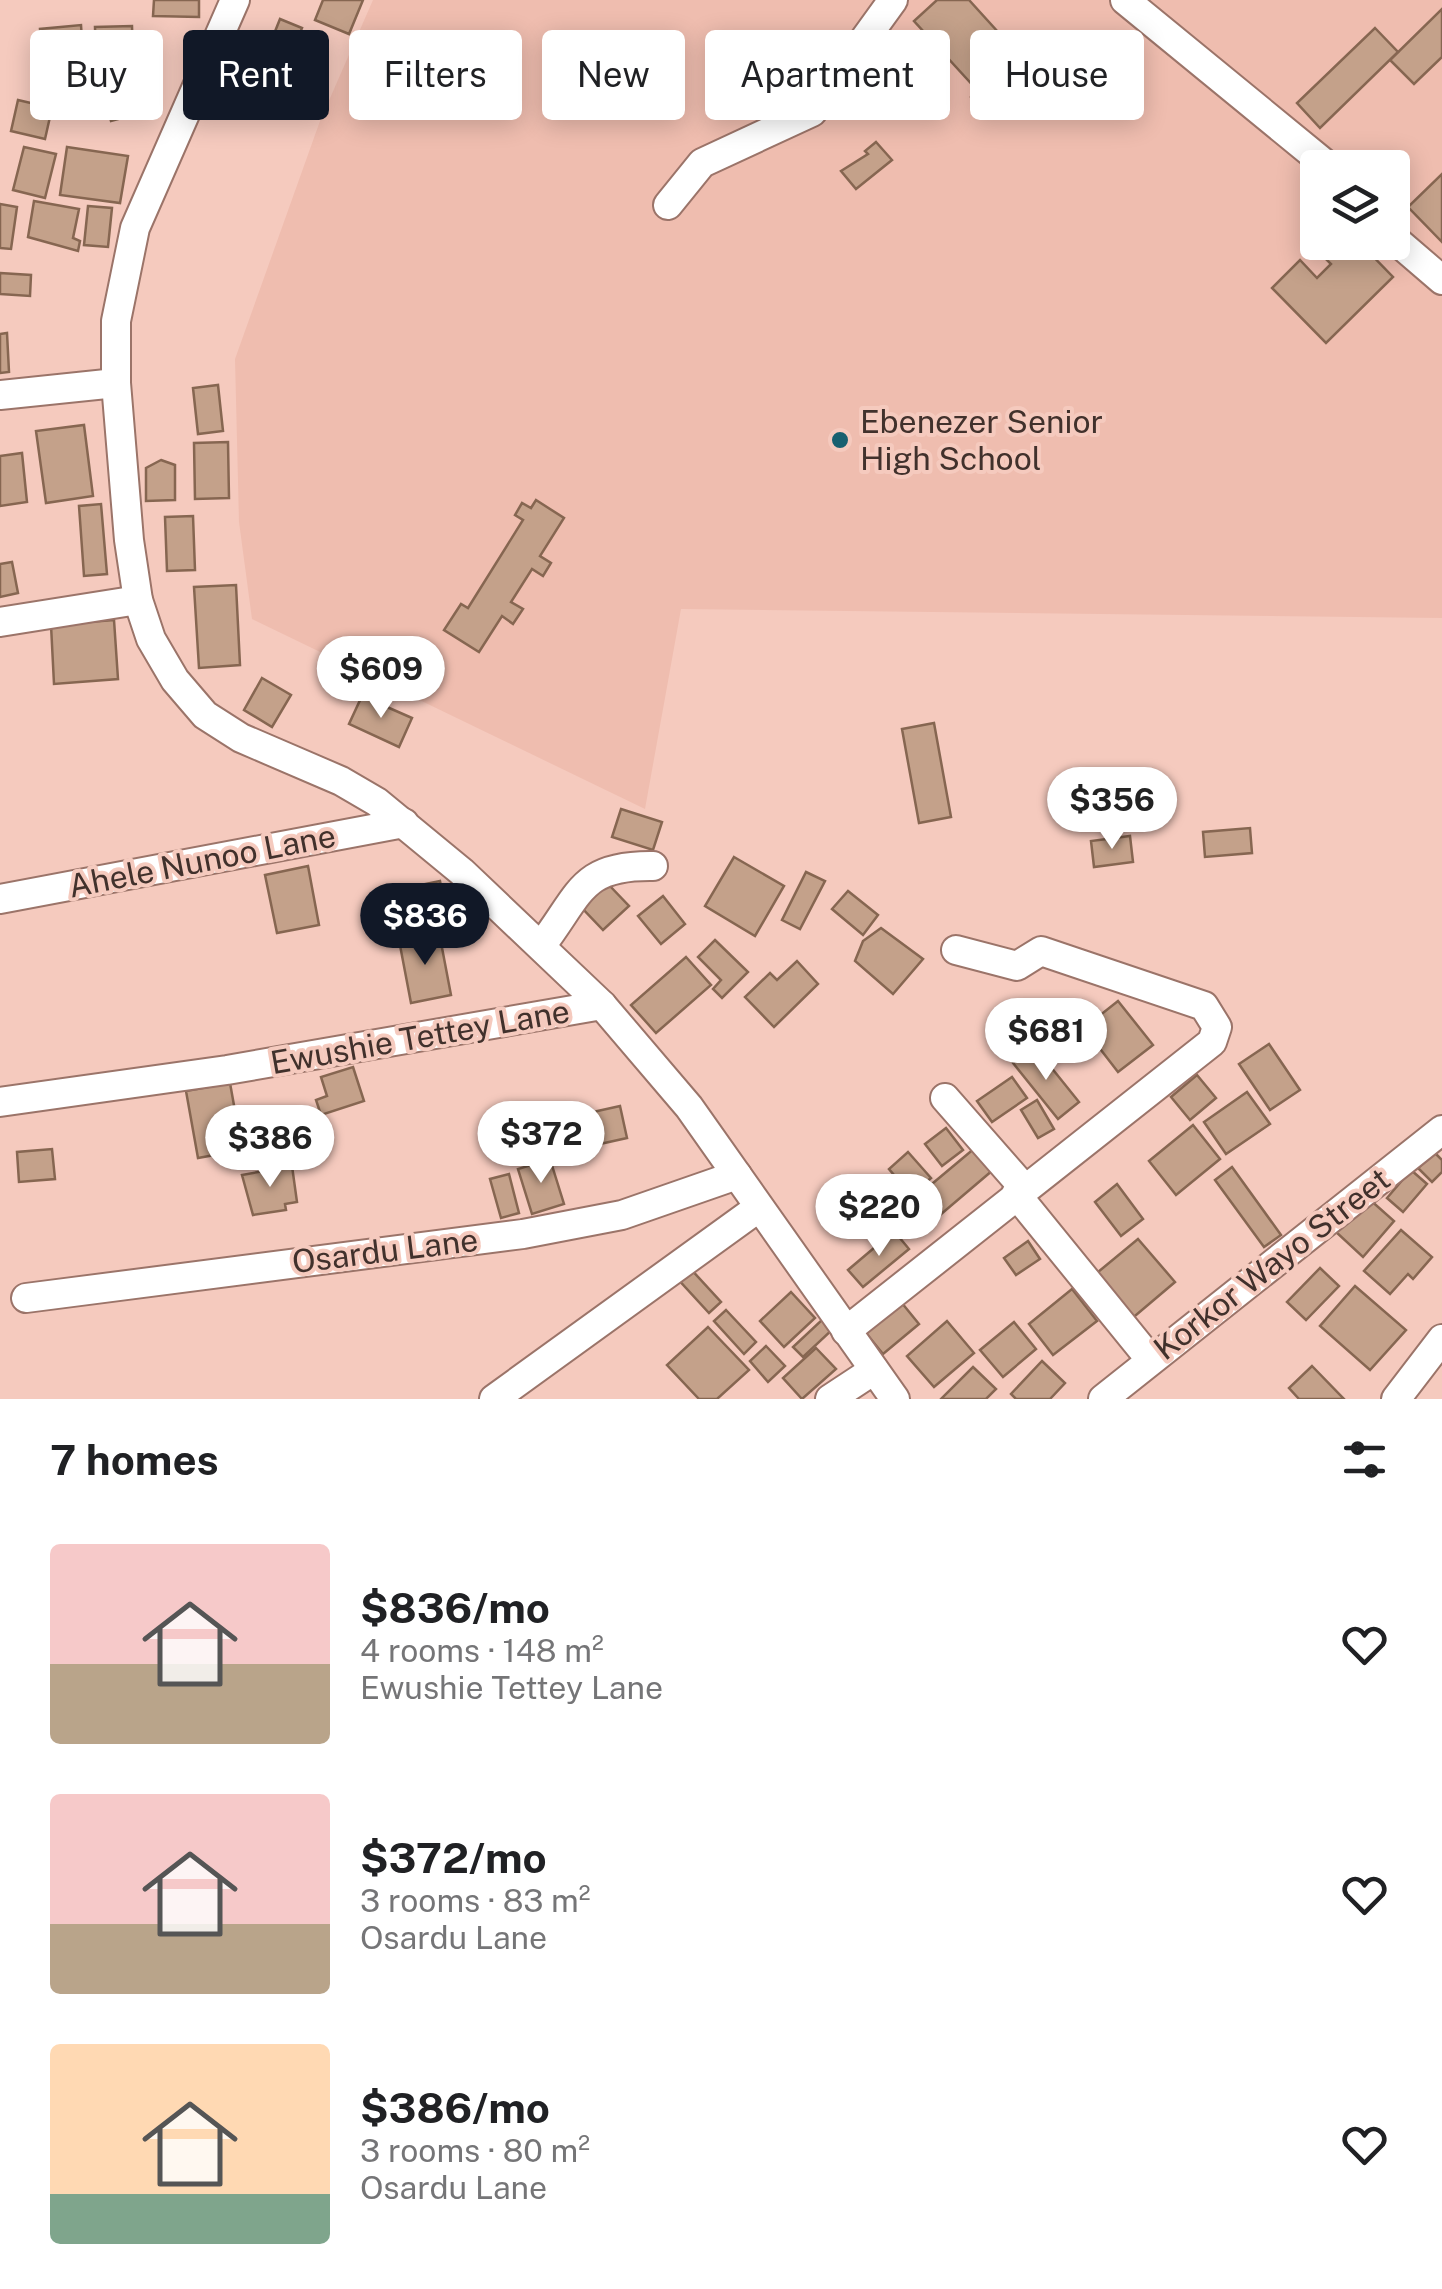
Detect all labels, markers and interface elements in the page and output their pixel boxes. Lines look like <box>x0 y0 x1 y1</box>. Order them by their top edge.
chip: Buy <box>30 30 163 120</box>
chip: Rent <box>183 30 329 120</box>
chip: Filters <box>349 30 522 120</box>
chip: New <box>542 30 685 120</box>
chip: Apartment <box>705 30 950 120</box>
chip: House <box>970 30 1144 120</box>
map controls <box>1300 150 1410 260</box>
button: layers <box>1300 150 1410 260</box>
place label: Ebenezer Senior High School <box>860 403 1103 477</box>
marker: Ebenezer Senior High School <box>829 429 851 451</box>
pin: $609 <box>322 636 440 721</box>
text: $609 <box>339 650 423 687</box>
pin: $356 <box>1053 767 1171 852</box>
text: $356 <box>1069 781 1155 818</box>
street label: Ahele Nunoo Lane <box>65 816 339 905</box>
pin: $836 <box>366 883 484 968</box>
text: $836 <box>382 897 468 934</box>
street label: Ewushie Tettey Lane <box>267 992 572 1081</box>
pin: $681 <box>987 998 1105 1083</box>
text: $681 <box>1007 1012 1085 1049</box>
pin: $372 <box>482 1101 600 1186</box>
pin: $386 <box>211 1105 329 1190</box>
text: $372 <box>500 1115 582 1152</box>
text: $386 <box>227 1119 313 1156</box>
street label: Korkor Wayo Street <box>1147 1160 1397 1367</box>
pin: $220 <box>820 1174 938 1259</box>
text: $220 <box>837 1188 921 1225</box>
street label: Osardu Lane <box>290 1221 480 1280</box>
icon: filters <box>1337 1432 1392 1487</box>
text: 7 homes <box>50 1435 219 1484</box>
text: $836/mo <box>360 1583 550 1632</box>
icon: home <box>130 1584 250 1704</box>
icon: heart <box>1337 1617 1392 1672</box>
text: 4 rooms · 148 m² <box>360 1632 604 1669</box>
text: Ewushie Tettey Lane <box>360 1669 663 1706</box>
text: $372/mo <box>360 1833 547 1882</box>
icon: home <box>130 1834 250 1954</box>
icon: heart <box>1337 1867 1392 1922</box>
text: 3 rooms · 83 m² <box>360 1882 591 1919</box>
text: Osardu Lane <box>360 1919 547 1956</box>
text: $386/mo <box>360 2083 550 2132</box>
icon: home <box>130 2084 250 2204</box>
icon: heart <box>1337 2117 1392 2172</box>
text: 3 rooms · 80 m² <box>360 2132 590 2169</box>
text: Osardu Lane <box>360 2169 547 2206</box>

